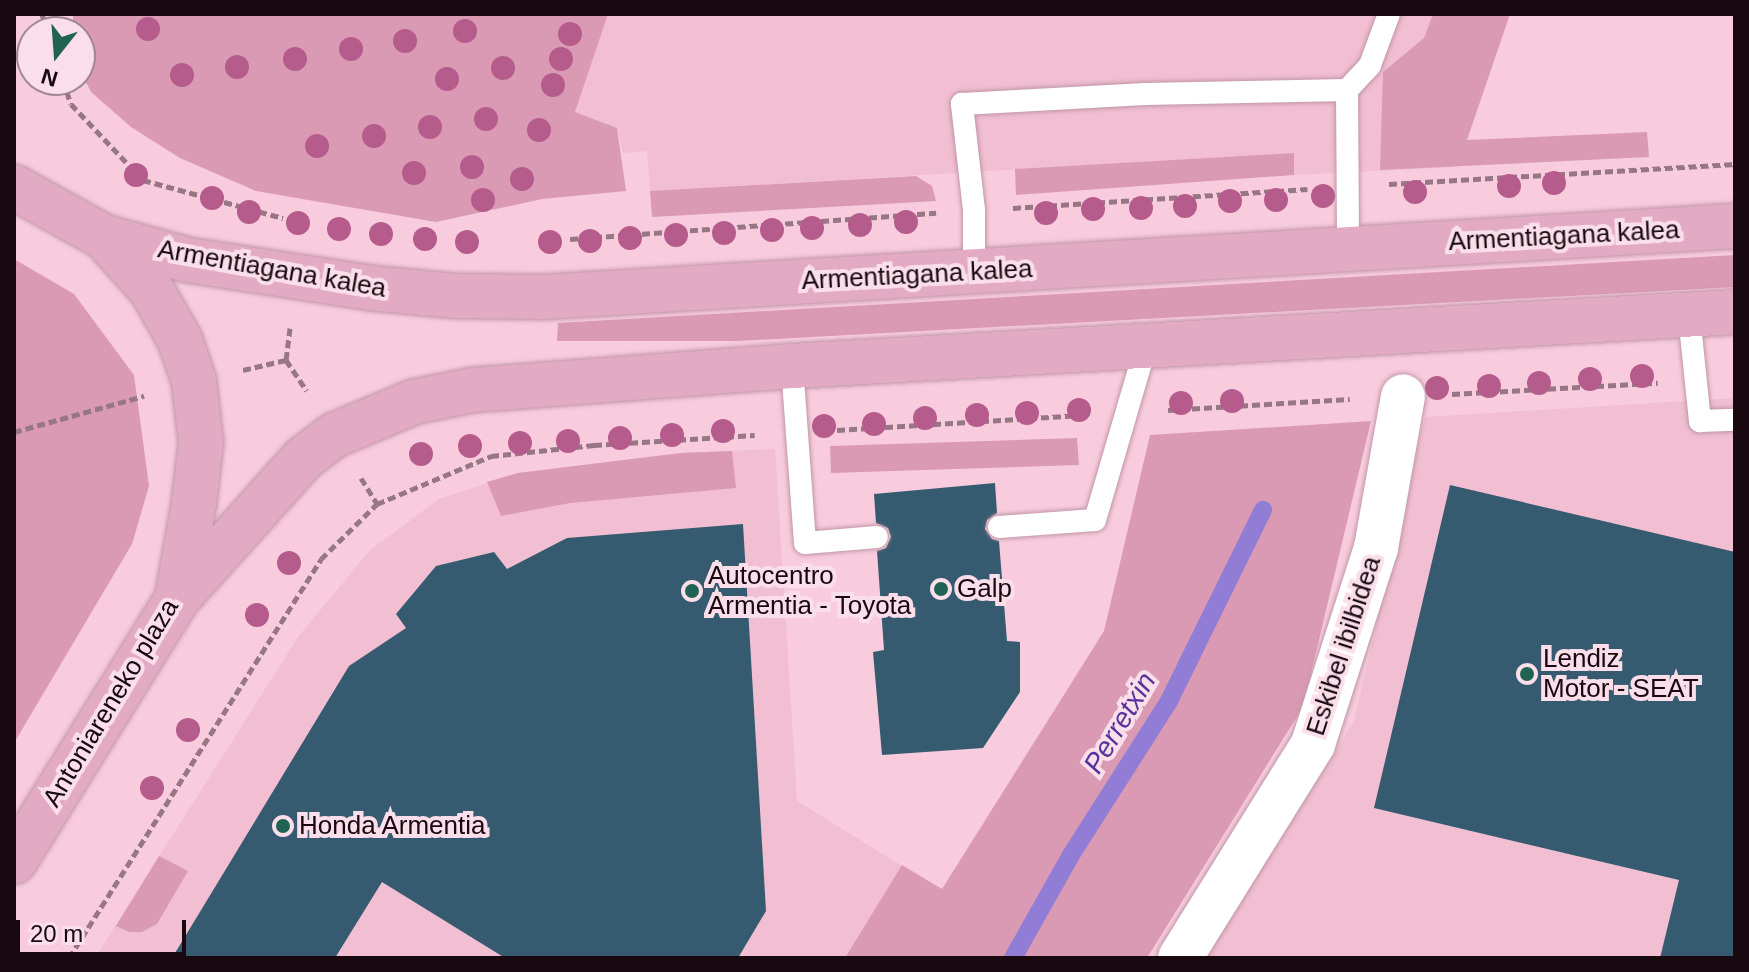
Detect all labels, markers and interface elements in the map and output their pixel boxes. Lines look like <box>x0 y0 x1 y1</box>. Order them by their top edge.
north arrow <box>16 16 96 96</box>
text: N <box>38 63 61 92</box>
street label: Armentiagana kalea <box>1448 214 1680 258</box>
street label: Armentiagana kalea <box>155 234 389 304</box>
street label: Armentiagana kalea <box>801 253 1033 297</box>
street label: Eskibel ibilbidea <box>1300 553 1388 739</box>
place label: Autocentro Armentia - Toyota <box>708 560 912 622</box>
place label: Galp <box>957 573 1012 605</box>
marker: Galp <box>932 580 950 598</box>
marker: Autocentro Armentia - Toyota <box>683 582 701 600</box>
street label: Antoniareneko plaza <box>37 593 185 813</box>
place label: Lendiz Motor - SEAT <box>1543 643 1699 704</box>
marker: Lendiz Motor - SEAT <box>1518 665 1536 683</box>
water label: Perretxin <box>1077 666 1163 780</box>
place label: Honda Armentia <box>299 810 487 842</box>
marker: Honda Armentia <box>274 817 292 835</box>
scale bar <box>20 904 190 954</box>
text: 20 m <box>30 920 83 947</box>

